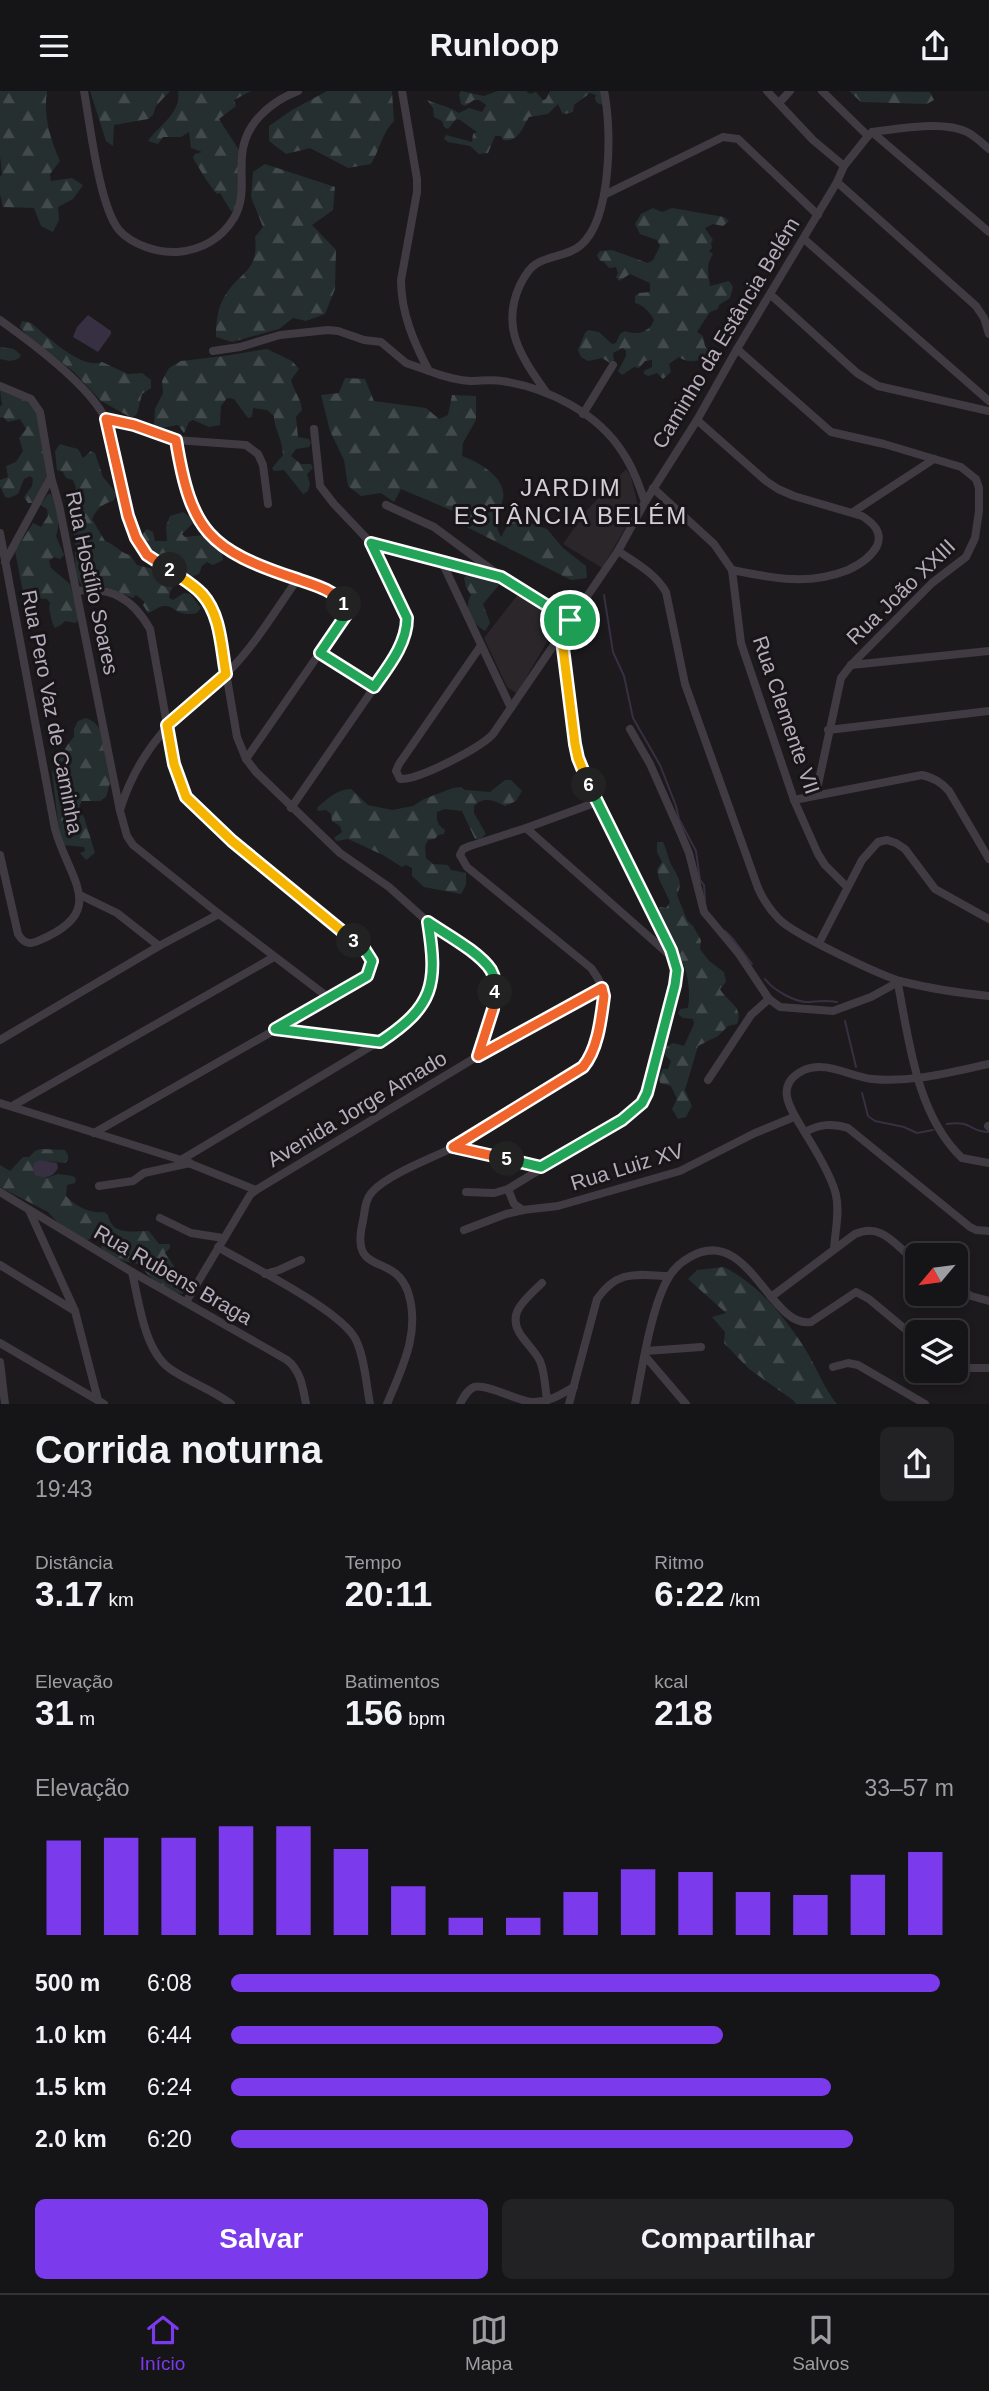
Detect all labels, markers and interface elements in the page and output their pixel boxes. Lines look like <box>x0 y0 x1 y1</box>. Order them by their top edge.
icon: menu <box>35 27 73 65</box>
text: Runloop <box>430 27 559 63</box>
icon: share <box>916 27 954 65</box>
street label: Caminho da Estância Belém <box>647 213 804 452</box>
district label: JARDIM ESTÂNCIA BELÉM <box>454 474 688 529</box>
street label: Rua Hostílio Soares <box>62 489 123 677</box>
street label: Rua João XXIII <box>842 534 959 649</box>
pin: 2 <box>152 553 188 587</box>
text: 2 <box>164 559 175 580</box>
pin: 1 <box>326 587 362 621</box>
street label: Rua Pero Vaz de Caminha <box>18 588 88 836</box>
pin <box>540 590 600 650</box>
text: 1 <box>338 593 349 614</box>
icon: arrive <box>551 601 589 639</box>
street label: Rua Clemente VII <box>749 633 824 797</box>
pin: 6 <box>572 767 606 803</box>
text: 6 <box>583 774 594 795</box>
pin: 3 <box>336 923 372 959</box>
text: 3 <box>348 930 359 951</box>
pin: 4 <box>477 975 512 1009</box>
text: 4 <box>489 981 500 1002</box>
street label: Avenida Jorge Amado <box>263 1046 451 1171</box>
street label: Rua Luiz XV <box>568 1138 686 1195</box>
pin: 5 <box>490 1141 524 1177</box>
text: 5 <box>501 1148 512 1169</box>
street label: Rua Rubens Braga <box>90 1220 257 1329</box>
north arrow <box>905 1243 968 1305</box>
map controls <box>905 1243 968 1383</box>
button: layers <box>905 1320 968 1383</box>
button: share <box>880 1427 954 1501</box>
text: Corrida noturna <box>35 1429 322 1471</box>
text: 19:43 <box>35 1476 93 1502</box>
text: Distância <box>35 1552 113 1573</box>
text: Tempo <box>345 1552 402 1573</box>
text: Ritmo <box>654 1552 704 1573</box>
text: 3.17 <box>35 1574 103 1613</box>
text: 20:11 <box>345 1574 432 1613</box>
text: 6:22 <box>654 1574 724 1613</box>
text: km <box>103 1589 134 1610</box>
text: /km <box>724 1589 760 1610</box>
text: Elevação <box>35 1671 113 1692</box>
text: Batimentos <box>345 1671 440 1692</box>
text: kcal <box>654 1671 688 1692</box>
text: 31 <box>35 1693 74 1732</box>
text: 156 <box>345 1693 403 1732</box>
text: 218 <box>654 1693 713 1732</box>
text: m <box>74 1708 95 1729</box>
text: bpm <box>403 1708 445 1729</box>
text: Elevação <box>35 1775 130 1801</box>
text: 33–57 m <box>864 1775 954 1801</box>
text: 500 m <box>35 1970 100 1996</box>
text: 6:08 <box>147 1970 192 1996</box>
text: 1.0 km <box>35 2022 107 2048</box>
text: 6:44 <box>147 2022 192 2048</box>
text: 1.5 km <box>35 2074 107 2100</box>
text: 6:24 <box>147 2074 192 2100</box>
text: 2.0 km <box>35 2126 107 2152</box>
text: 6:20 <box>147 2126 192 2152</box>
button: Salvar <box>35 2199 488 2279</box>
button: Compartilhar <box>502 2199 954 2279</box>
tab: Início <box>140 2311 185 2375</box>
tab: Mapa <box>465 2311 512 2375</box>
tab: Salvos <box>792 2311 849 2375</box>

